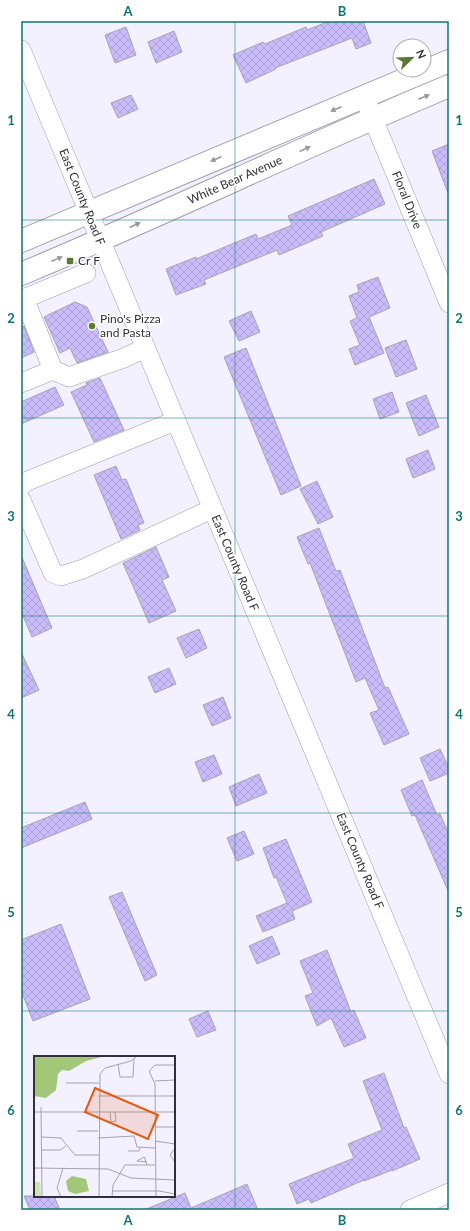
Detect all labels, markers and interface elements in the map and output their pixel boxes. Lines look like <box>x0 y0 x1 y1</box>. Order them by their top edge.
text: A <box>122 3 133 19</box>
text: B <box>338 3 347 19</box>
north arrow <box>392 38 432 78</box>
text: N <box>414 47 429 60</box>
one-way arrow <box>418 93 430 100</box>
one-way arrow <box>329 107 341 113</box>
text: 1 <box>7 112 15 128</box>
text: 1 <box>455 112 463 128</box>
street label: East County Road F <box>56 146 109 248</box>
one-way arrow <box>299 146 311 152</box>
street label: White Bear Avenue <box>185 152 284 207</box>
one-way arrow <box>209 157 221 163</box>
street label: Floral Drive <box>389 169 426 231</box>
one-way arrow <box>130 222 141 228</box>
place label: Cr F <box>78 253 100 268</box>
one-way arrow <box>51 256 63 262</box>
marker: Cr F <box>65 256 75 266</box>
text: 2 <box>7 310 15 326</box>
text: 2 <box>455 310 463 326</box>
place label: Pino's Pizza and Pasta <box>100 311 161 340</box>
marker: Pino's Pizza and Pasta <box>87 321 97 331</box>
text: 3 <box>7 508 15 524</box>
text: 3 <box>455 508 463 524</box>
street label: East County Road F <box>208 512 263 613</box>
text: 4 <box>7 706 15 722</box>
text: 4 <box>455 706 463 722</box>
street label: East County Road F <box>333 810 388 911</box>
text: 5 <box>7 904 15 920</box>
text: 5 <box>455 904 463 920</box>
inset map <box>34 1056 175 1197</box>
text: 6 <box>7 1102 15 1118</box>
text: 6 <box>455 1102 463 1118</box>
text: A <box>122 1212 133 1228</box>
text: B <box>338 1212 347 1228</box>

